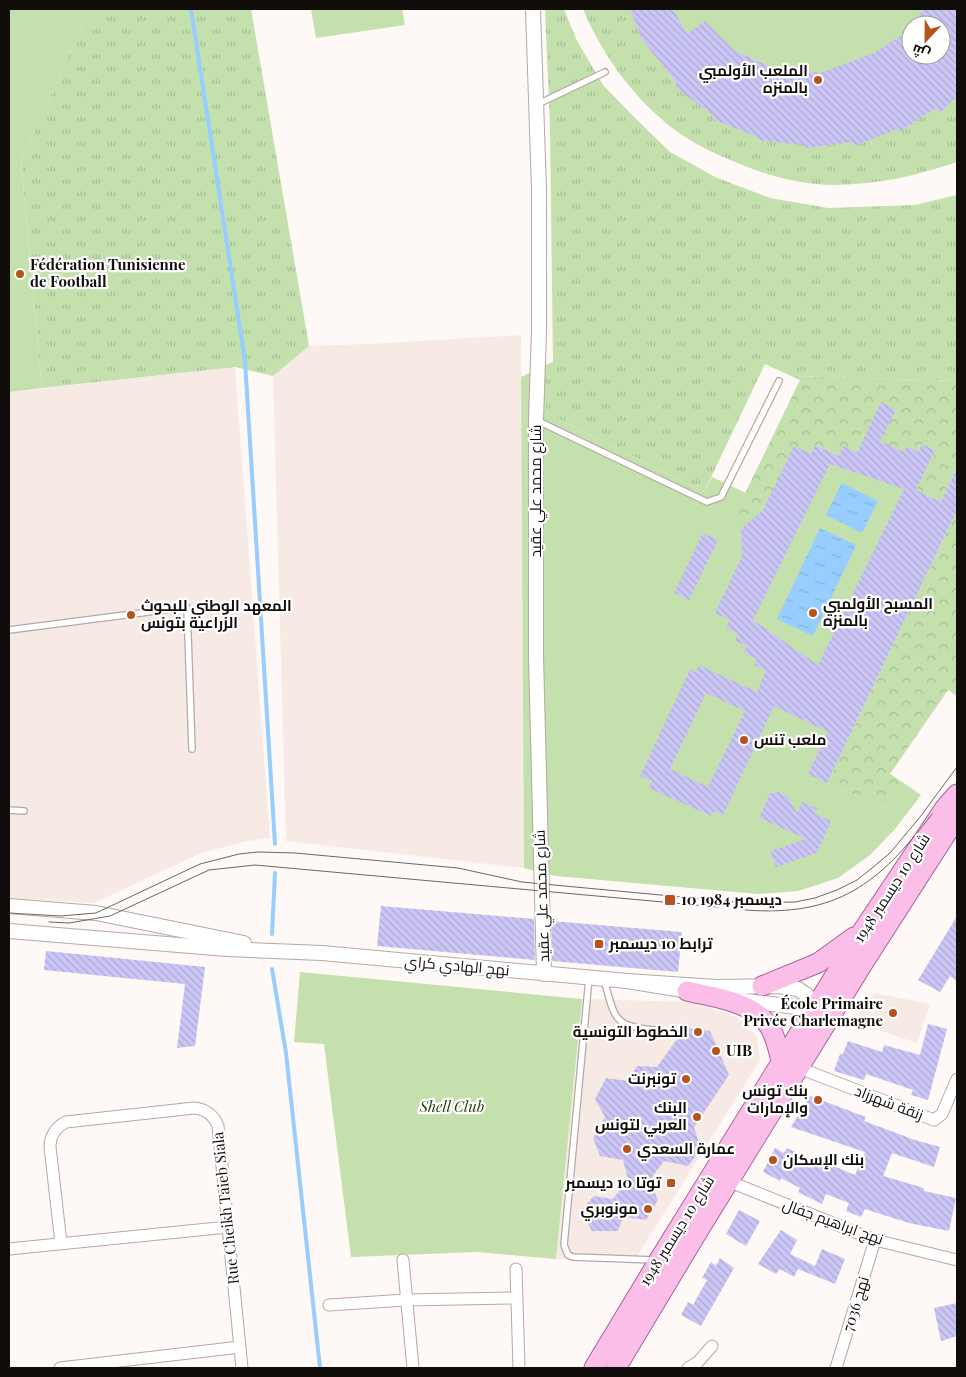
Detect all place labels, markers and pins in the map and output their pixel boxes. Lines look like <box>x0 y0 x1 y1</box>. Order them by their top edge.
place label: الملعب الأولمبي بالمنزه <box>699 60 808 97</box>
marker: الملعب الأولمبي بالمنزه <box>812 74 824 86</box>
place label: Fédération Tunisienne de Football <box>30 254 186 291</box>
marker: Fédération Tunisienne de Football <box>14 268 26 280</box>
place label: المسبح الأولمبي بالمنزه <box>823 593 933 630</box>
place label: المعهد الوطني للبحوث الزراعية بتونس <box>141 595 292 632</box>
marker: المسبح الأولمبي بالمنزه <box>807 607 819 619</box>
marker: المعهد الوطني للبحوث الزراعية بتونس <box>125 609 137 621</box>
place label: ملعب تنس <box>754 729 826 749</box>
marker: ملعب تنس <box>738 734 750 746</box>
place label: 10 ديسمبر 1984 <box>681 889 782 909</box>
marker: 10 ديسمبر 1984 <box>663 893 677 907</box>
place label: ترابط 10 ديسمبر <box>608 933 713 953</box>
marker: ترابط 10 ديسمبر <box>593 938 605 950</box>
place label: École Primaire Privée Charlemagne <box>743 993 883 1030</box>
marker: École Primaire Privée Charlemagne <box>887 1007 899 1019</box>
place label: الخطوط التونسية <box>573 1021 688 1041</box>
marker: الخطوط التونسية <box>692 1026 704 1038</box>
place label: UIB <box>726 1040 752 1060</box>
marker: UIB <box>710 1045 722 1057</box>
place label: تونبرنت <box>628 1068 677 1088</box>
marker: تونبرنت <box>680 1073 692 1085</box>
place label: بنك تونس والإمارات <box>742 1080 808 1118</box>
marker: بنك تونس والإمارات <box>812 1094 824 1106</box>
place label: البنك العربي لتونس <box>595 1097 687 1137</box>
marker: البنك العربي لتونس <box>691 1111 703 1123</box>
place label: عمارة السعدي <box>637 1138 735 1161</box>
marker: عمارة السعدي <box>621 1143 633 1155</box>
place label: بنك الإسكان <box>783 1149 864 1170</box>
marker: بنك الإسكان <box>767 1154 779 1166</box>
place label: توتا 10 ديسمبر <box>564 1172 662 1192</box>
marker: توتا 10 ديسمبر <box>665 1177 677 1189</box>
place label: مونوبري <box>580 1198 638 1221</box>
marker: مونوبري <box>642 1203 654 1215</box>

